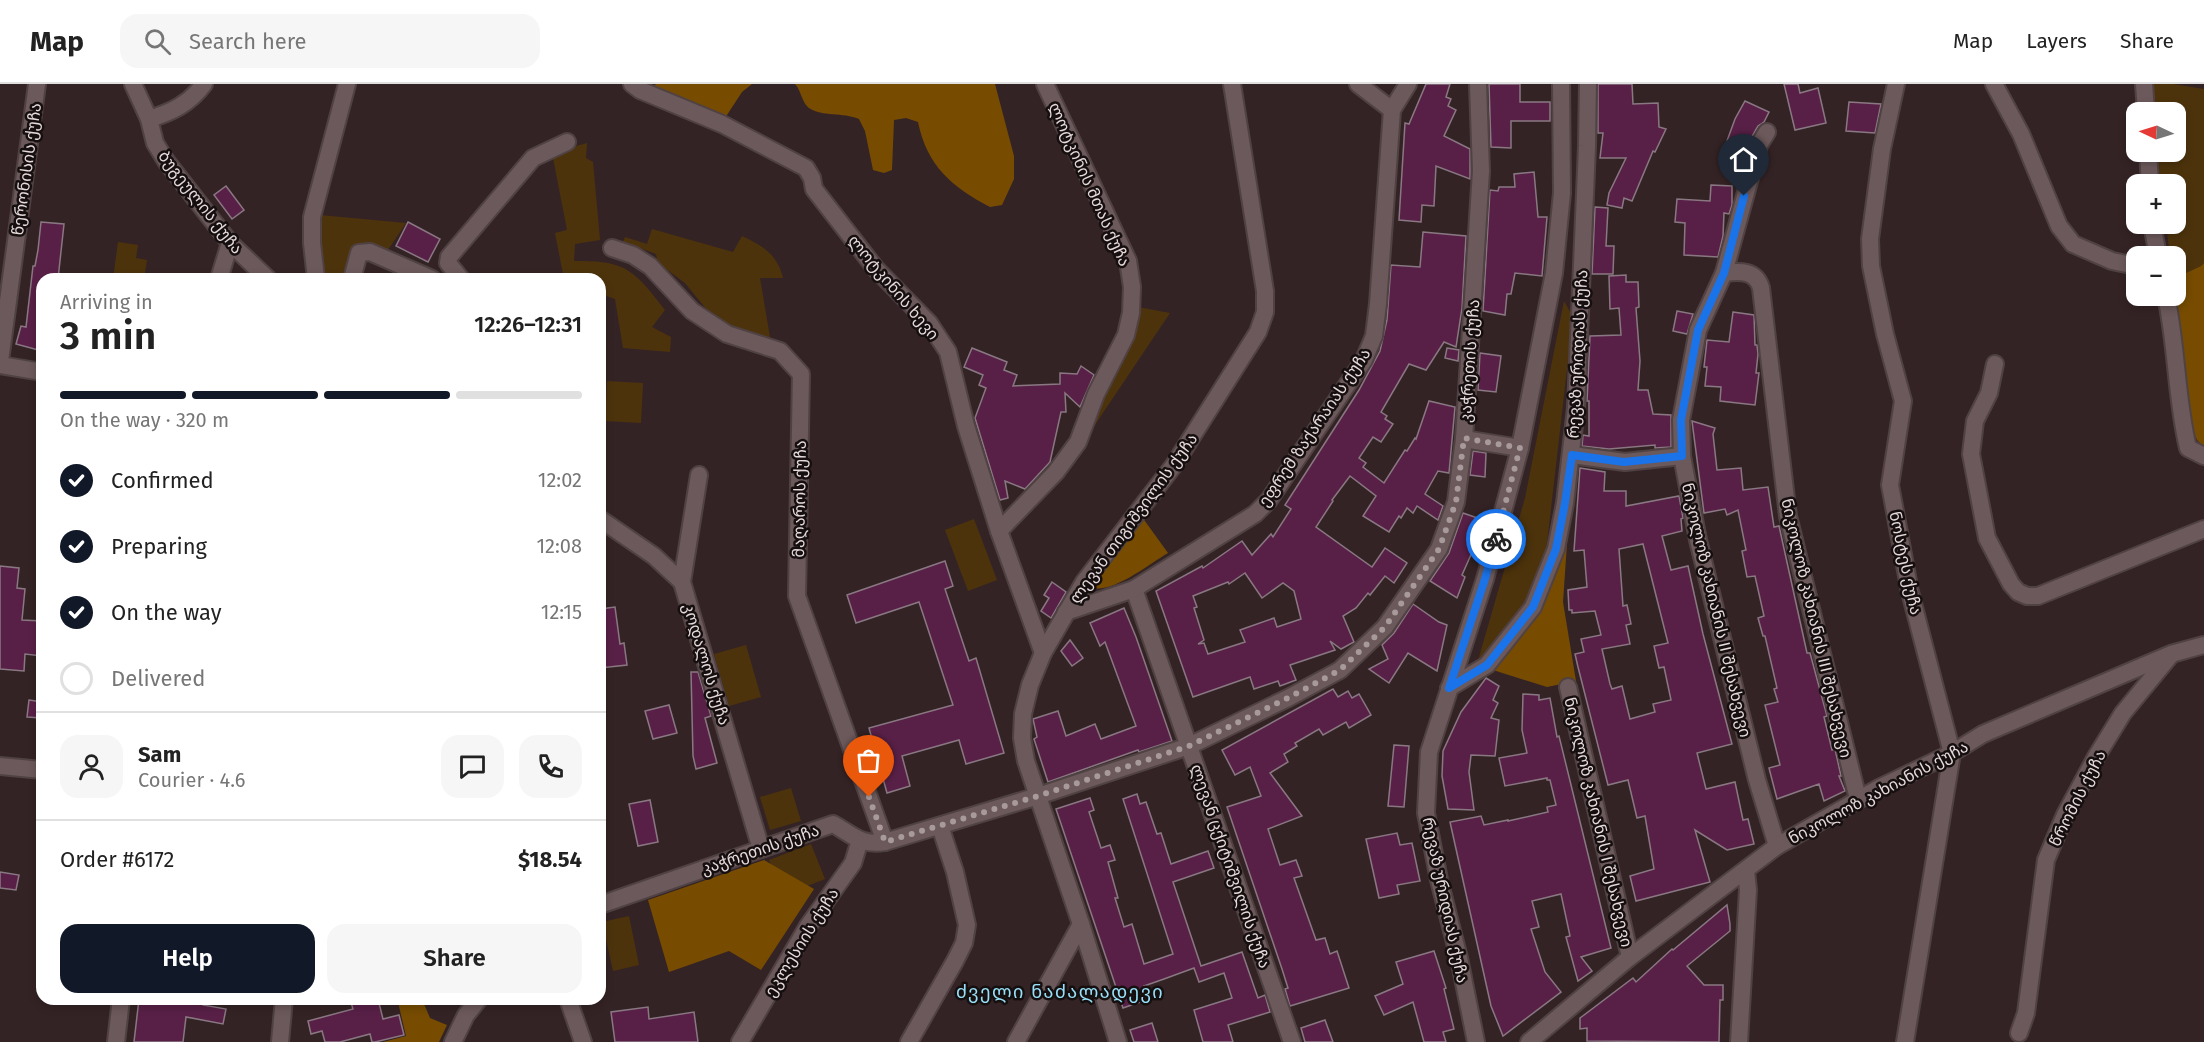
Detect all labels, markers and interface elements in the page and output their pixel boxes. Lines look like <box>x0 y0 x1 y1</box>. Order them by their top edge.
search box <box>120 14 540 68</box>
text: Map <box>30 25 84 58</box>
icon: search <box>141 25 174 58</box>
text: Search here <box>189 28 307 55</box>
text: Map <box>1953 28 1993 54</box>
text: Layers <box>2026 28 2087 54</box>
text: Share <box>2120 28 2174 54</box>
street label: ლოტკინის მთას ქუჩა <box>1044 99 1134 270</box>
street label: წერონისის ქუჩა <box>8 102 45 236</box>
north arrow <box>2126 102 2186 162</box>
map controls <box>2126 102 2186 306</box>
pin <box>1718 134 1769 196</box>
icon: home <box>1727 143 1760 176</box>
street label: ბუგეულის ქუჩა <box>154 147 247 258</box>
button: + <box>2126 174 2186 234</box>
street label: ლოტკინის ხევი <box>844 231 943 344</box>
button: − <box>2126 246 2186 306</box>
street label: რევაზ ურიდიას ქუჩა <box>1564 269 1592 439</box>
text: Arriving in <box>60 290 153 314</box>
street label: კაჭრეთის ქუჩა <box>1456 299 1483 423</box>
text: 12:26–12:31 <box>474 311 582 338</box>
text: 3 min <box>60 313 156 359</box>
street label: ეფრემ ზაქარაიას ქუჩა <box>1254 345 1374 510</box>
text: On the way · 320 m <box>60 408 229 432</box>
street label: ლევან თიგიშვილის ქუჩა <box>1065 430 1202 608</box>
street label: მაღაროს ქუჩა <box>789 440 810 558</box>
icon: check <box>60 464 93 497</box>
text: Confirmed <box>111 467 214 494</box>
text: 12:02 <box>538 468 582 492</box>
street label: ნიკოლოზ კახიანის II შესახვევი <box>1677 481 1755 739</box>
street label: ნიკოლოზ კახიანის III შესახვევი <box>1776 497 1856 760</box>
courier <box>1466 509 1526 569</box>
street label: ნოსტეს ქუჩა <box>1885 510 1926 616</box>
icon: bike <box>1480 523 1513 556</box>
icon: check <box>60 530 93 563</box>
text: Preparing <box>111 533 207 560</box>
text: 12:08 <box>536 534 582 558</box>
icon: check <box>60 596 93 629</box>
text: On the way <box>111 599 222 626</box>
text: 12:15 <box>541 600 582 624</box>
street label: კოდალოს ქუჩა <box>678 601 734 728</box>
text: Delivered <box>111 665 206 692</box>
street label: ნიკოლოზ კახიანის I შესახვევი <box>1559 695 1637 949</box>
button: person <box>60 735 123 798</box>
button: chat <box>441 735 504 798</box>
button: phone <box>519 735 582 798</box>
pin <box>843 735 894 797</box>
street label: ნიკოლოზ კახიანის ქუჩა <box>1785 737 1972 849</box>
text: Sam <box>138 741 181 768</box>
icon: bag <box>852 744 885 777</box>
street label: წრომის ქუჩა <box>2045 747 2110 850</box>
street label: ლევან ცქიტიშვილის ქუჩა <box>1186 762 1274 971</box>
text: Courier · 4.6 <box>138 768 245 792</box>
street label: რევაზ ურიდიას ქუჩა <box>1418 816 1472 985</box>
street label: კაჭრეთის ქუჩა <box>699 820 822 879</box>
text: Order #6172 <box>60 846 174 873</box>
text: $18.54 <box>518 846 582 873</box>
street label: ეკლესიის ქუჩა <box>760 885 843 1001</box>
button: Help <box>60 924 315 993</box>
button: Share <box>327 924 582 993</box>
district label: ძველი ნაძალადევი <box>956 981 1164 1003</box>

